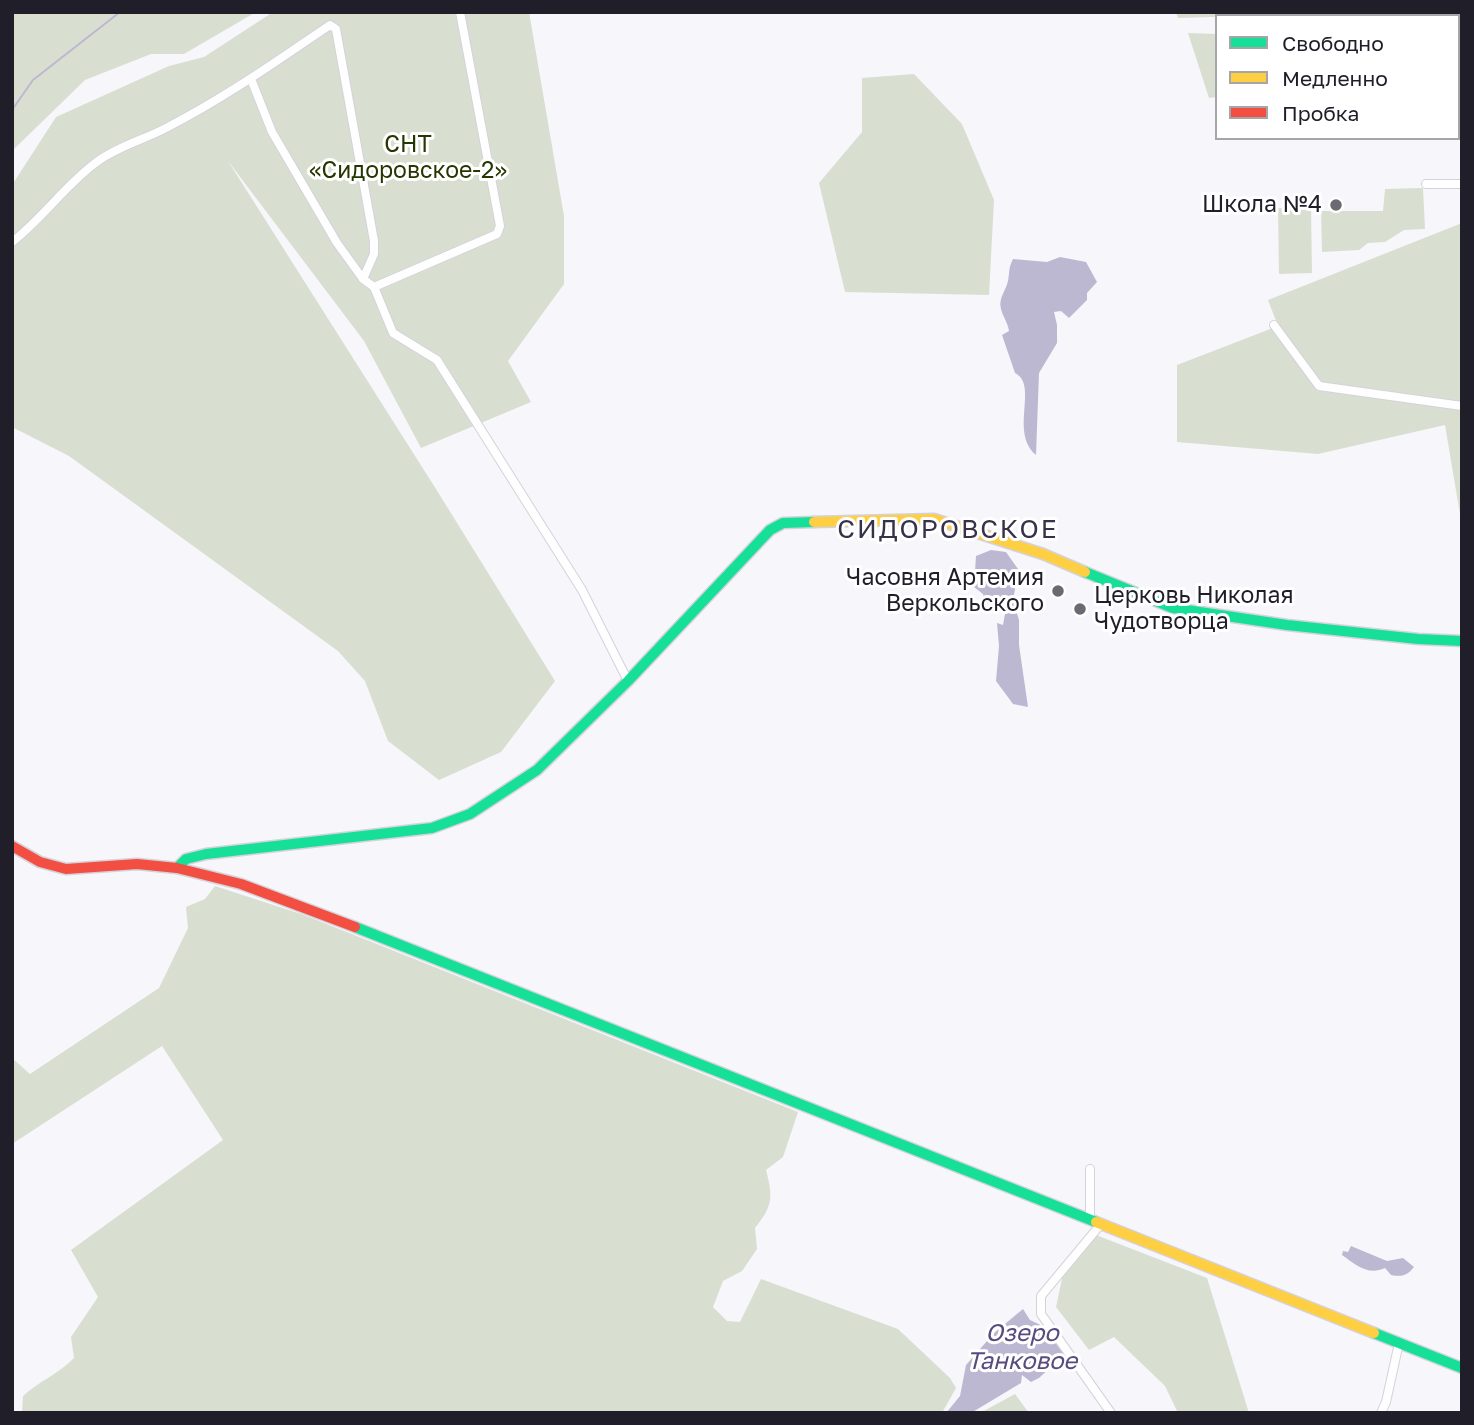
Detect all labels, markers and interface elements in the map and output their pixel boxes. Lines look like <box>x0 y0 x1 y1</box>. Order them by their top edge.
legend <box>1215 14 1460 140</box>
text: Свободно <box>1282 30 1384 56</box>
text: Медленно <box>1282 65 1388 91</box>
text: Пробка <box>1282 100 1360 126</box>
park label: СНТ «Сидоровское-2» <box>309 131 507 185</box>
place label: Школа №4 <box>1202 191 1322 219</box>
marker: Школа №4 <box>1328 197 1344 213</box>
district label: СИДОРОВСКОЕ <box>839 514 1057 546</box>
place label: Часовня Артемия Веркольского <box>846 564 1044 618</box>
place label: Церковь Николая Чудотворца <box>1094 582 1294 636</box>
marker: Часовня Артемия Веркольского <box>1050 583 1066 599</box>
marker: Церковь Николая Чудотворца <box>1072 601 1088 617</box>
water label: Озеро Танковое <box>967 1319 1077 1375</box>

